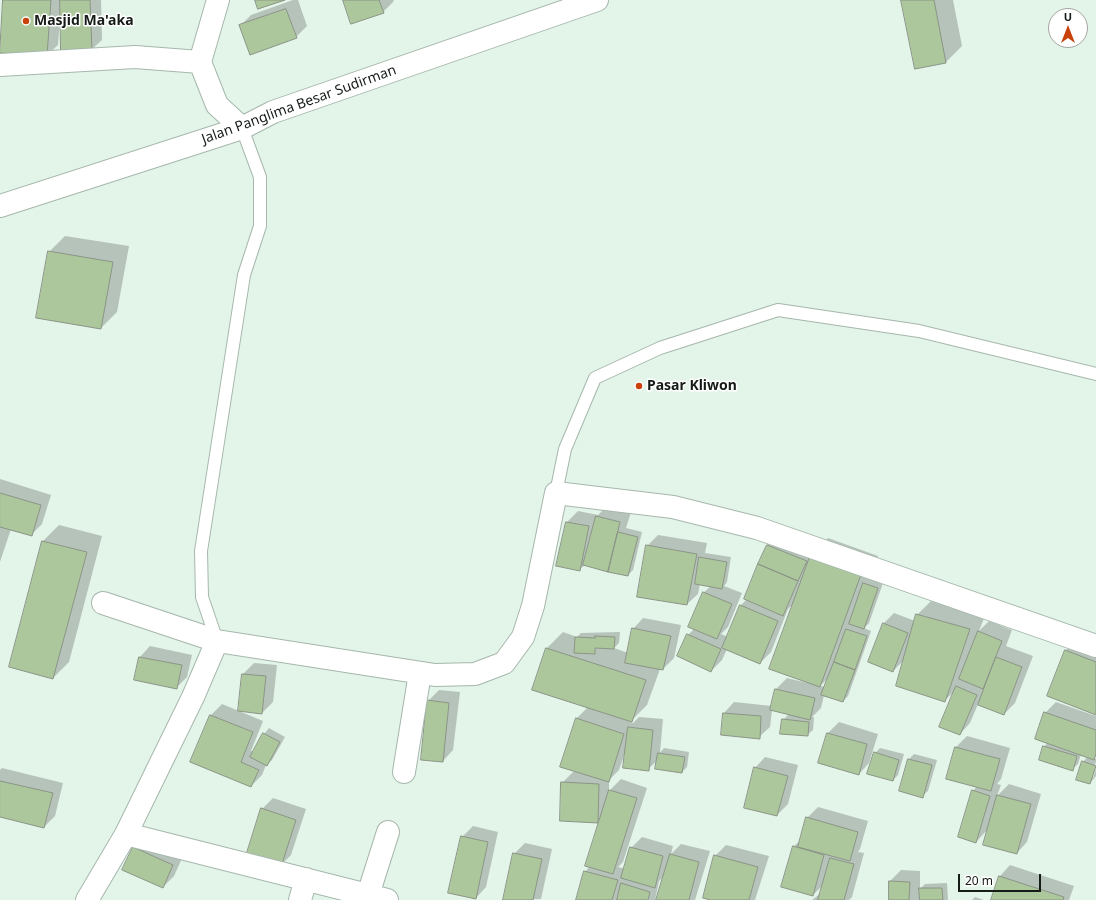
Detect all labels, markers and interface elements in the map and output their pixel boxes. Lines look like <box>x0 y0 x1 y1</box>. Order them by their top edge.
north arrow <box>1048 8 1088 48</box>
text: U <box>1064 9 1072 24</box>
place label: Masjid Ma'aka <box>34 13 134 29</box>
marker: Masjid Ma'aka <box>21 16 31 26</box>
street label: Jalan Panglima Besar Sudirman <box>199 62 399 148</box>
place label: Pasar Kliwon <box>647 378 737 394</box>
marker: Pasar Kliwon <box>634 381 644 391</box>
scale bar <box>960 866 1043 892</box>
text: 20 m <box>965 872 993 889</box>

